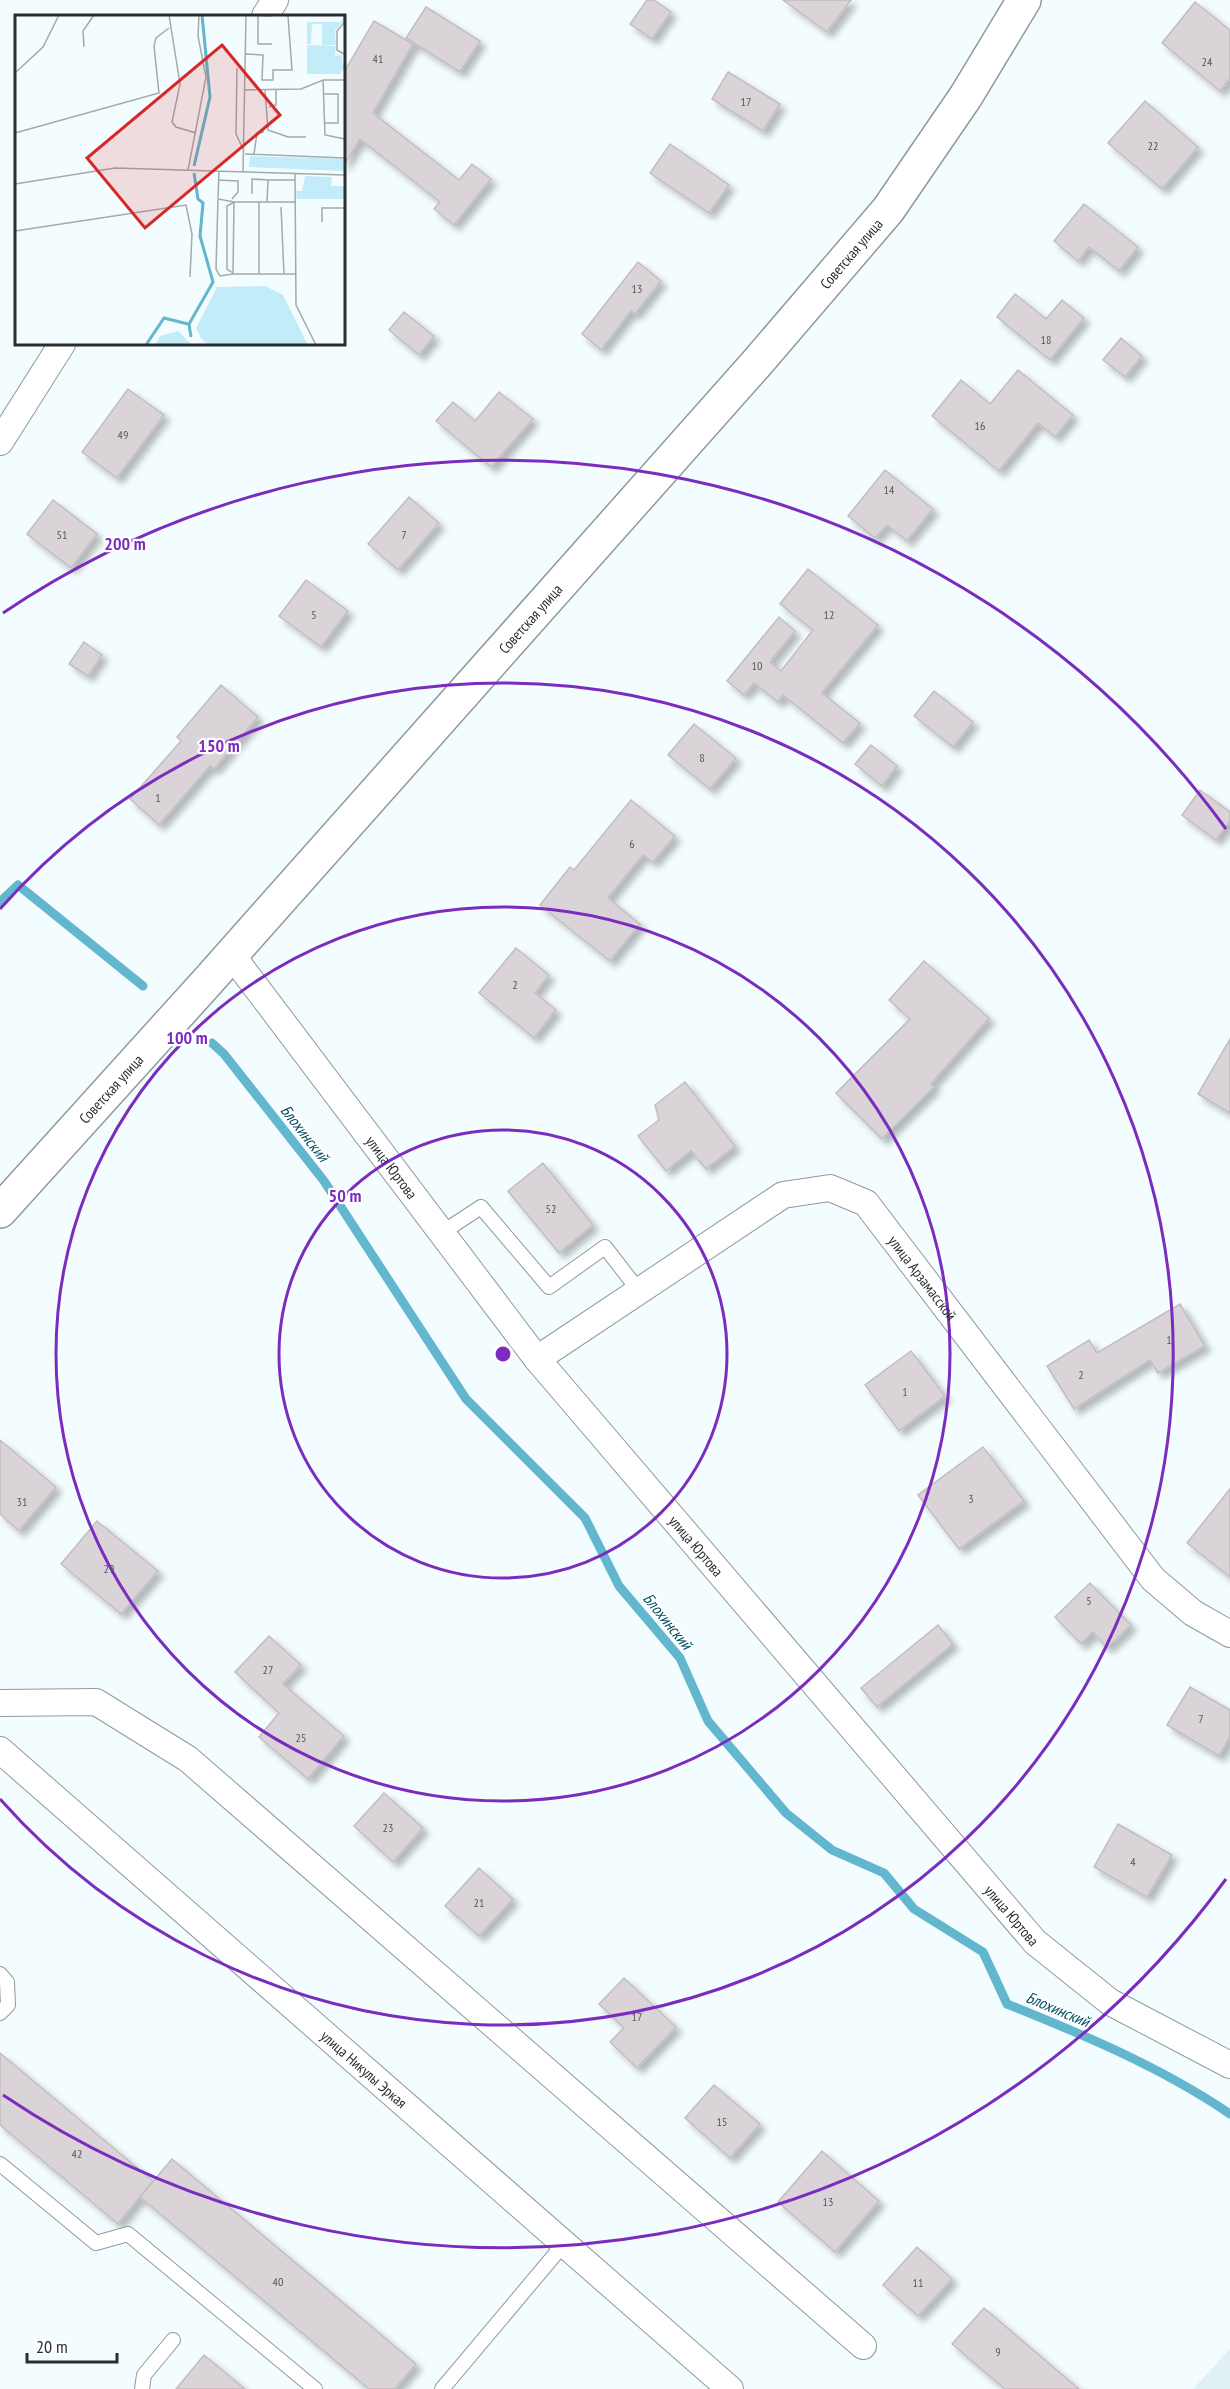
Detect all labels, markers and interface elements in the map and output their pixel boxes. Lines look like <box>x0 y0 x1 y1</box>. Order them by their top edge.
inset map <box>15 15 345 345</box>
house number: 41 <box>373 51 383 66</box>
house number: 24 <box>1202 54 1213 69</box>
house number: 17 <box>741 94 751 109</box>
house number: 22 <box>1148 138 1158 153</box>
street label: Советская улица <box>815 214 886 292</box>
house number: 13 <box>632 281 642 296</box>
house number: 18 <box>1041 332 1051 347</box>
house number: 16 <box>975 418 985 433</box>
house number: 49 <box>118 427 128 442</box>
house number: 14 <box>884 482 895 497</box>
house number: 51 <box>57 527 67 542</box>
house number: 7 <box>401 527 407 542</box>
text: 200 m <box>104 532 146 555</box>
street label: Советская улица <box>494 580 566 657</box>
house number: 5 <box>311 607 317 622</box>
house number: 12 <box>824 607 834 622</box>
house number: 10 <box>752 658 762 673</box>
text: 150 m <box>198 734 240 757</box>
house number: 8 <box>699 750 705 765</box>
house number: 1 <box>155 790 161 805</box>
house number: 6 <box>629 836 635 851</box>
house number: 2 <box>512 977 518 992</box>
text: 100 m <box>166 1026 208 1049</box>
street label: Советская улица <box>75 1050 147 1127</box>
water label: Блохинский <box>277 1101 335 1167</box>
street label: улица Юртова <box>362 1132 422 1202</box>
text: 50 m <box>329 1184 361 1207</box>
house number: 52 <box>546 1201 556 1216</box>
street label: улица Арзамасской <box>885 1231 961 1324</box>
house number: 1 <box>1166 1332 1172 1347</box>
centre of rings <box>493 1344 513 1364</box>
house number: 2 <box>1078 1367 1084 1382</box>
house number: 1 <box>902 1384 908 1399</box>
house number: 3 <box>968 1491 974 1506</box>
house number: 31 <box>17 1494 27 1509</box>
street label: улица Юртова <box>665 1511 728 1580</box>
house number: 29 <box>104 1561 114 1576</box>
water label: Блохинский <box>639 1589 698 1655</box>
house number: 5 <box>1086 1593 1092 1608</box>
house number: 27 <box>263 1662 273 1677</box>
house number: 7 <box>1198 1711 1204 1726</box>
house number: 25 <box>296 1730 306 1745</box>
house number: 23 <box>383 1820 393 1835</box>
house number: 4 <box>1130 1854 1136 1869</box>
street label: улица Юртова <box>981 1881 1043 1950</box>
house number: 21 <box>474 1895 484 1910</box>
water label: Блохинский <box>1023 1987 1094 2032</box>
house number: 17 <box>632 2009 642 2024</box>
street label: улица Никулы Эркая <box>317 2026 411 2112</box>
house number: 15 <box>717 2114 727 2129</box>
house number: 42 <box>72 2146 82 2161</box>
house number: 13 <box>823 2194 833 2209</box>
house number: 40 <box>273 2274 283 2289</box>
house number: 11 <box>913 2275 923 2290</box>
scale bar <box>27 2326 117 2364</box>
text: 20 m <box>36 2335 68 2358</box>
house number: 9 <box>995 2344 1001 2359</box>

